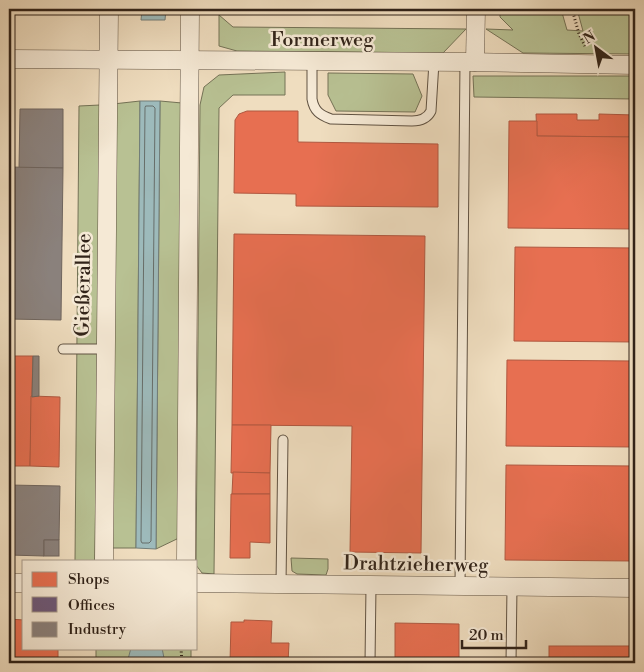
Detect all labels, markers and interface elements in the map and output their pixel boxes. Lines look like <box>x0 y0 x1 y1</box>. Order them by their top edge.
north arrow <box>572 22 622 72</box>
text: N <box>580 27 599 48</box>
street label: Formerweg <box>270 28 374 53</box>
street label: Gießerallee <box>71 233 97 337</box>
street label: Drahtzieherweg <box>343 551 489 579</box>
legend <box>22 560 198 650</box>
text: Shops <box>68 570 109 589</box>
text: Offices <box>68 596 115 615</box>
scale bar <box>462 617 525 649</box>
text: Industry <box>68 620 127 639</box>
text: 20 m <box>469 626 504 645</box>

